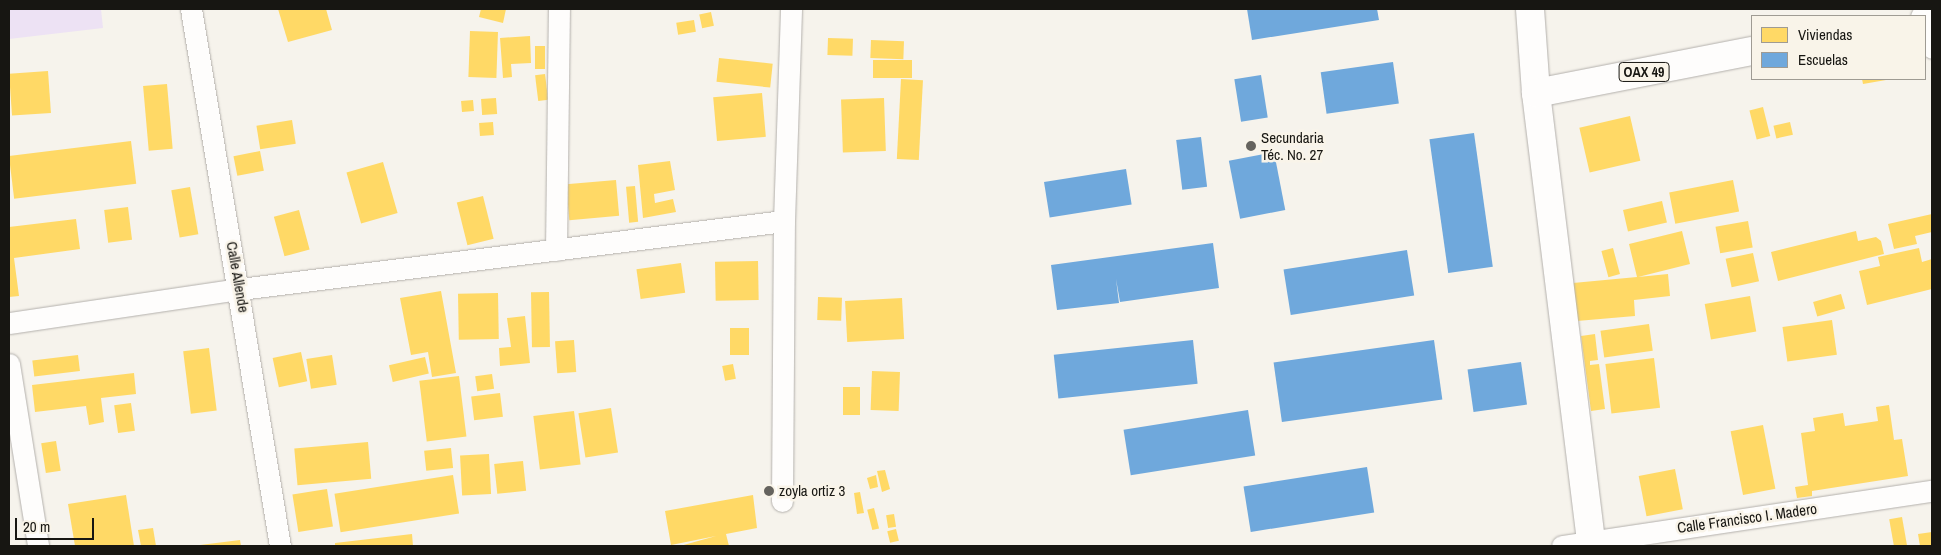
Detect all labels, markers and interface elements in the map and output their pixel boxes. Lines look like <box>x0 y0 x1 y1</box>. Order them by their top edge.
legend <box>1751 15 1926 80</box>
text: Viviendas <box>1798 24 1853 45</box>
text: Escuelas <box>1798 49 1848 70</box>
road number: OAX 49 <box>1618 61 1670 84</box>
place label: Secundaria Téc. No. 27 <box>1261 128 1324 163</box>
marker: Secundaria Téc. No. 27 <box>1245 140 1257 152</box>
street label: Calle Allende <box>223 240 253 314</box>
place label: zoyla ortiz 3 <box>779 482 845 500</box>
marker: zoyla ortiz 3 <box>763 485 775 497</box>
street label: Calle Francisco I. Madero <box>1676 499 1818 537</box>
scale bar <box>18 508 96 540</box>
text: 20 m <box>23 516 50 537</box>

